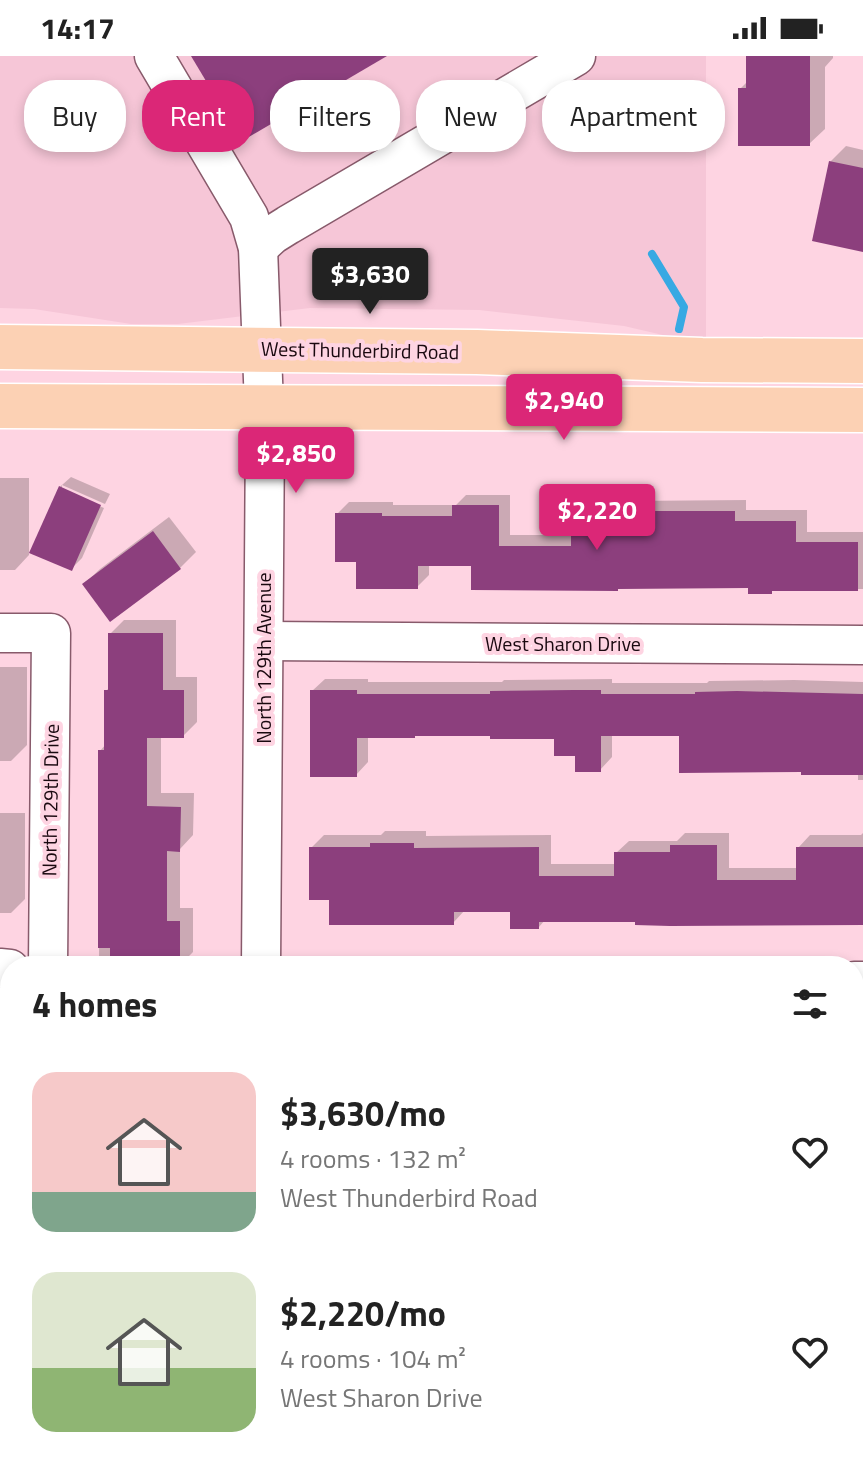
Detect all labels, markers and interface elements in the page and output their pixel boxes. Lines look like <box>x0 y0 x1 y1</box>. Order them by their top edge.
text: 14:17 <box>40 5 115 51</box>
chip: Buy <box>24 80 126 152</box>
chip: Rent <box>142 80 254 152</box>
chip: Filters <box>270 80 400 152</box>
chip: New <box>416 80 526 152</box>
chip: Apartment <box>542 80 725 152</box>
pin: $3,630 <box>305 248 435 316</box>
text: $3,630 <box>330 254 410 293</box>
street label: West Thunderbird Road <box>261 333 459 367</box>
pin: $2,940 <box>499 374 629 442</box>
text: $2,940 <box>524 380 604 419</box>
pin: $2,850 <box>231 427 361 495</box>
text: $2,850 <box>256 433 336 472</box>
pin: $2,220 <box>532 484 662 552</box>
text: $2,220 <box>557 490 637 529</box>
street label: North 129th Avenue <box>248 572 279 744</box>
street label: West Sharon Drive <box>485 628 641 659</box>
street label: North 129th Drive <box>33 723 67 877</box>
text: 4 homes <box>32 978 157 1030</box>
icon: filters <box>788 982 832 1026</box>
text: $3,630/mo <box>280 1087 446 1139</box>
icon: home <box>96 1104 192 1200</box>
icon: heart <box>788 1130 832 1174</box>
text: 4 rooms · 132 m² <box>280 1139 466 1178</box>
text: West Thunderbird Road <box>280 1178 538 1217</box>
text: $2,220/mo <box>280 1287 446 1339</box>
icon: home <box>96 1304 192 1400</box>
icon: heart <box>788 1330 832 1374</box>
text: 4 rooms · 104 m² <box>280 1339 466 1378</box>
text: West Sharon Drive <box>280 1378 483 1417</box>

